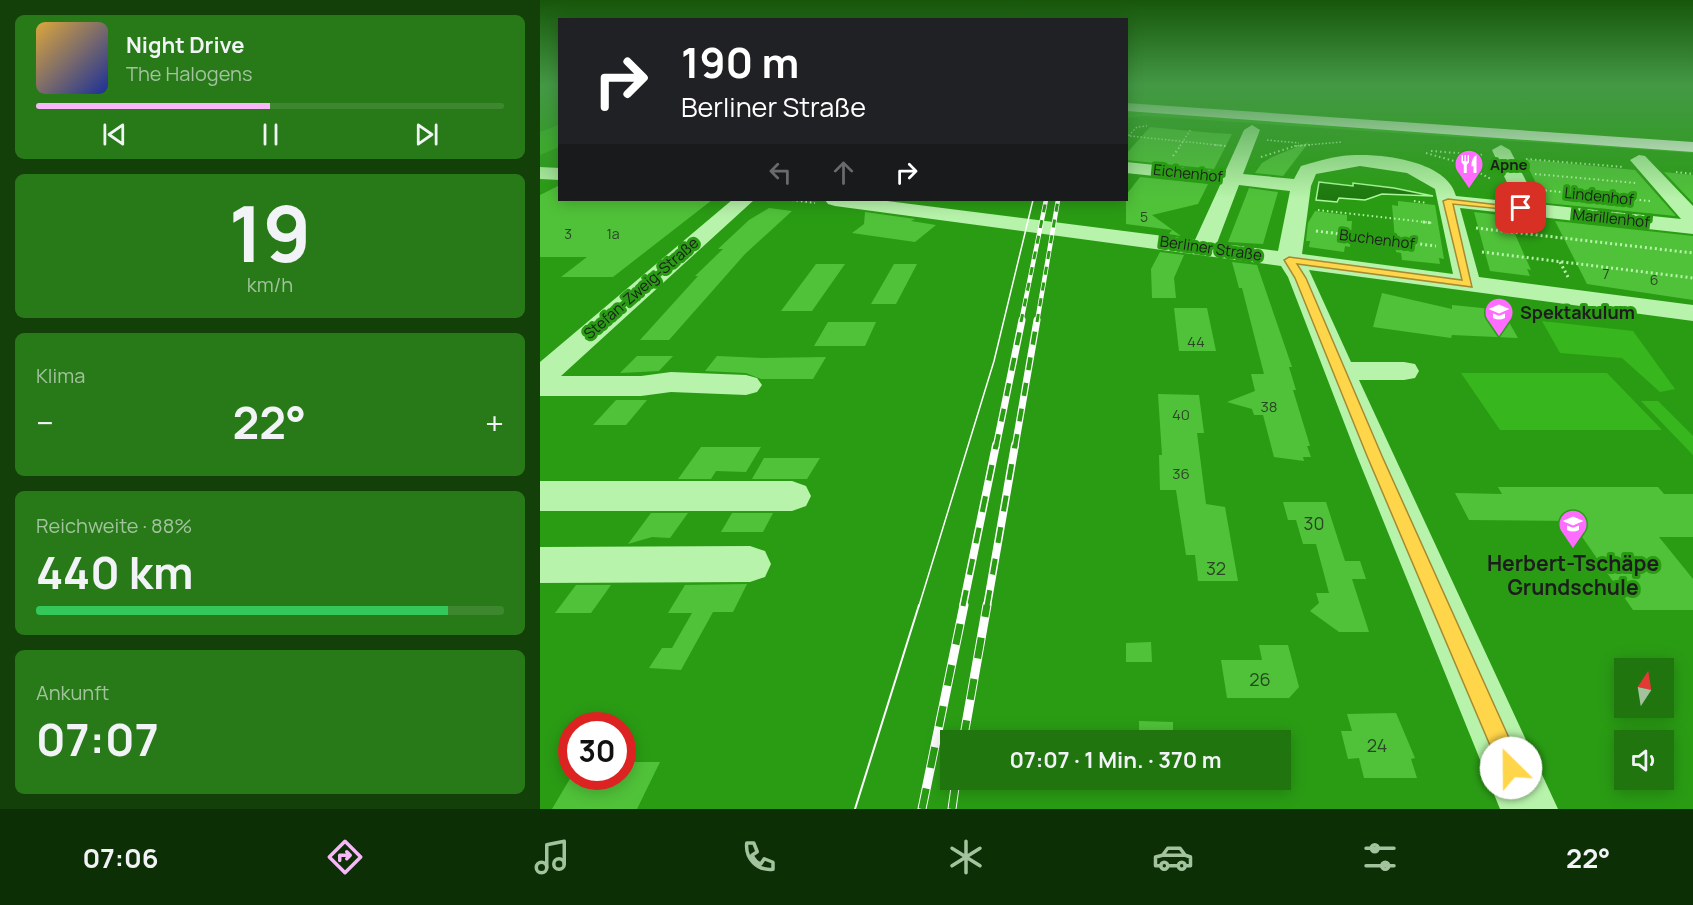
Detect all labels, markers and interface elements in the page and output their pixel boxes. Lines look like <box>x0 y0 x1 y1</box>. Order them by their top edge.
text: Night Drive <box>126 30 245 60</box>
text: 190 m <box>681 33 799 91</box>
icon: right <box>582 42 660 120</box>
text: The Halogens <box>126 60 252 87</box>
text: Berliner Straße <box>681 88 866 125</box>
icon: previous <box>98 118 131 151</box>
icon: pause <box>254 118 287 151</box>
icon: next <box>410 118 443 151</box>
restaurant icon: Apne <box>1453 148 1485 190</box>
place label: Apne <box>1490 154 1528 175</box>
icon: left <box>764 156 797 189</box>
icon: ahead <box>827 156 860 189</box>
icon: right <box>890 156 923 189</box>
street label: Eichenhof <box>1152 159 1224 187</box>
text: 19 <box>229 179 311 285</box>
pin <box>1495 182 1546 233</box>
street label: Lindenhof <box>1563 182 1635 210</box>
icon: arrive <box>1504 191 1537 224</box>
street label: Marillenhof <box>1571 204 1651 233</box>
house number: 5 <box>1140 207 1148 226</box>
house number: 3 <box>564 224 572 243</box>
house number: 1a <box>606 224 620 243</box>
street label: Buchenhof <box>1338 224 1417 254</box>
street label: Berliner Straße <box>1159 230 1264 266</box>
street label: Stefan-Zweig-Straße <box>579 232 703 344</box>
house number: 7 <box>1602 264 1610 283</box>
house number: 6 <box>1650 270 1658 289</box>
text: km/h <box>247 271 293 298</box>
school or university icon: Spektakulum <box>1483 296 1515 338</box>
place label: Spektakulum <box>1520 300 1635 324</box>
house number: 44 <box>1187 331 1205 352</box>
text: Klima <box>36 362 85 389</box>
text: 22° <box>232 391 306 453</box>
house number: 38 <box>1260 396 1278 417</box>
text: − <box>36 400 54 445</box>
text: + <box>485 400 504 445</box>
house number: 40 <box>1172 404 1190 425</box>
house number: 36 <box>1172 463 1190 484</box>
school or university icon: Herbert-Tschäpe Grundschule <box>1557 508 1589 550</box>
house number: 30 <box>1304 511 1324 535</box>
text: Reichweite · 88% <box>36 512 192 539</box>
text: 440 km <box>36 541 193 603</box>
place label: Herbert-Tschäpe Grundschule <box>1487 549 1659 601</box>
house number: 32 <box>1206 556 1226 580</box>
north arrow <box>1614 658 1674 718</box>
map controls <box>1614 658 1674 790</box>
house number: 26 <box>1249 667 1271 691</box>
text: Ankunft <box>36 679 109 706</box>
text: 07:07 <box>36 708 159 770</box>
speed limit sign: 30 <box>558 712 636 790</box>
button: sound <box>1614 730 1674 790</box>
house number: 24 <box>1367 733 1387 757</box>
position arrow <box>1479 736 1543 800</box>
text: 07:07 · 1 Min. · 370 m <box>1010 745 1221 775</box>
icon: directions <box>324 836 366 878</box>
icon: music <box>531 836 573 878</box>
icon: phone <box>738 836 780 878</box>
icon: climate <box>945 836 987 878</box>
icon: car <box>1152 836 1194 878</box>
icon: filters <box>1359 836 1401 878</box>
text: 07:06 <box>83 839 159 876</box>
text: 22° <box>1566 839 1610 876</box>

